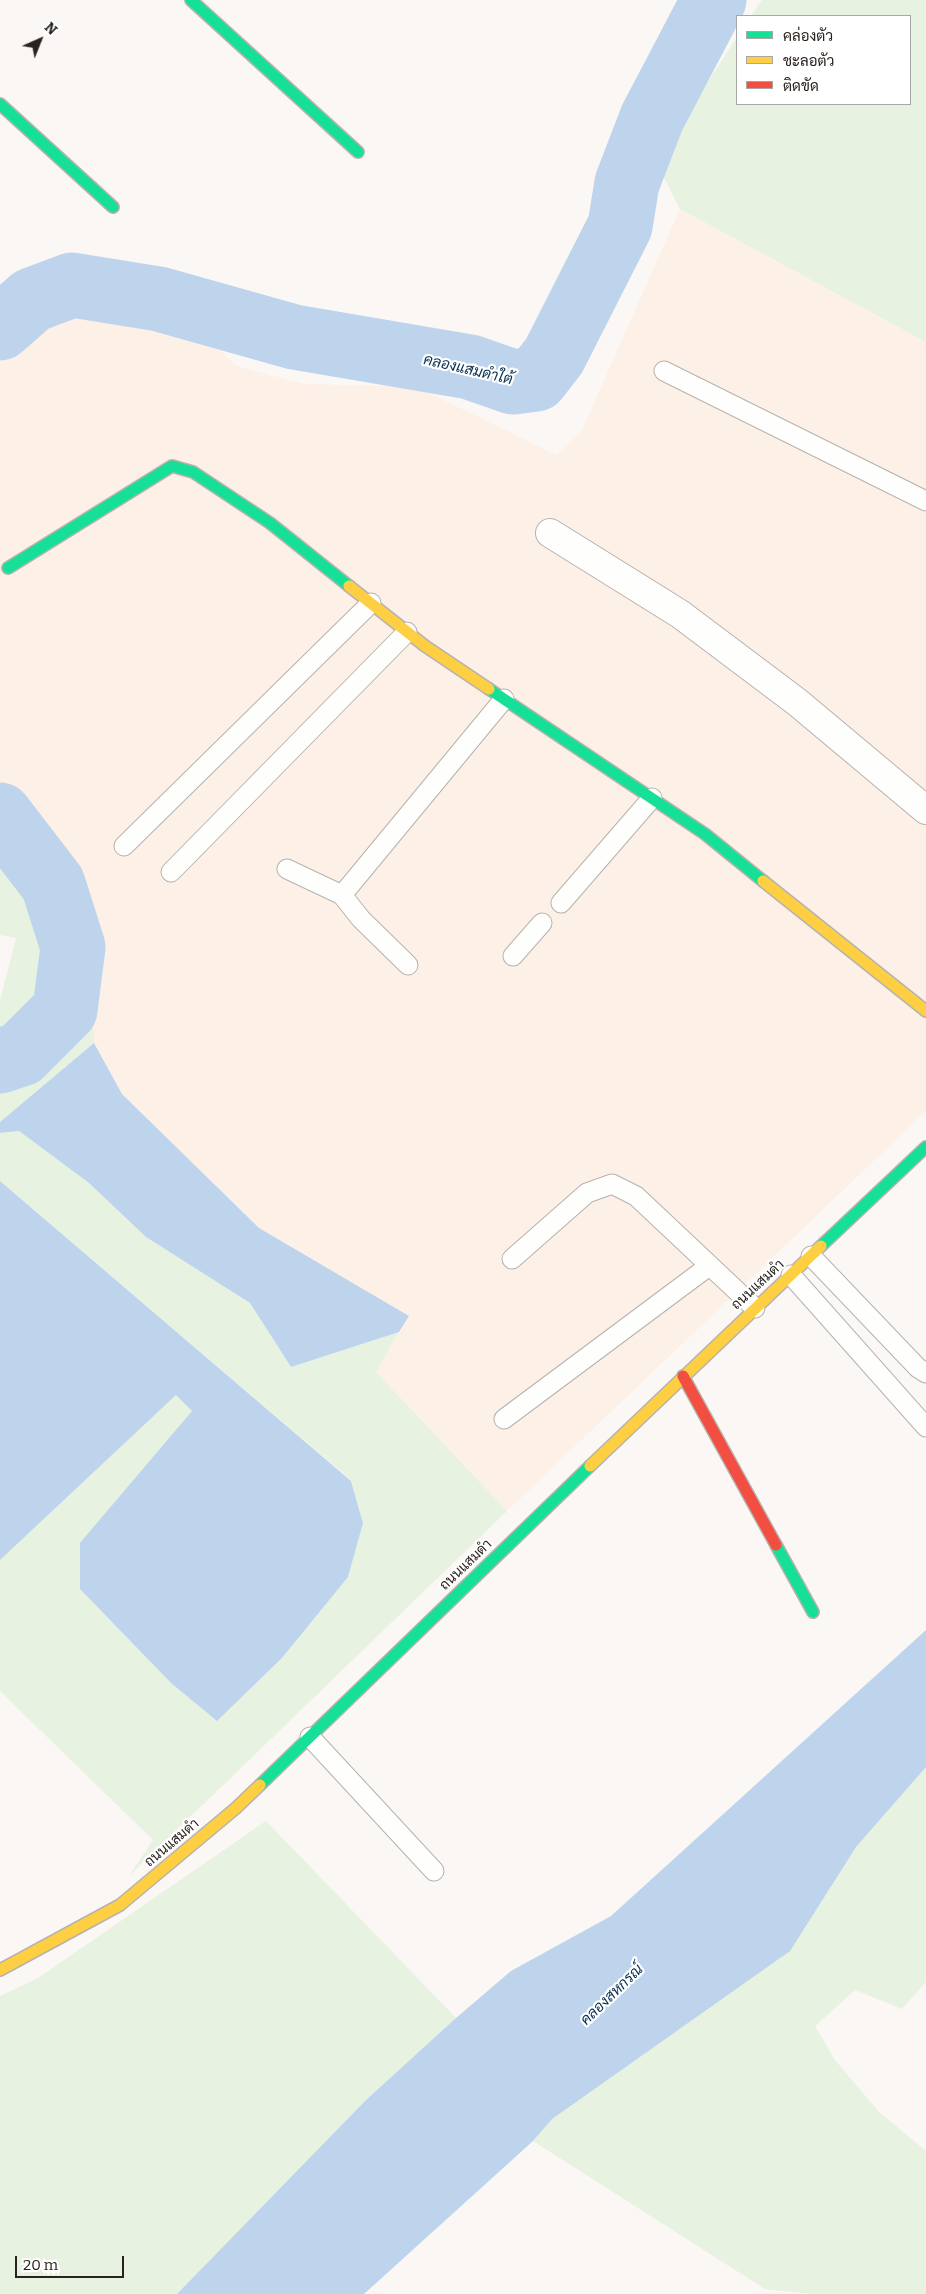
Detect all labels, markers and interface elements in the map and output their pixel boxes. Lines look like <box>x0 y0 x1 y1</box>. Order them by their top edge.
north arrow <box>15 15 65 65</box>
legend <box>736 15 911 105</box>
text: N <box>41 19 61 39</box>
text: คล่องตัว <box>783 27 833 45</box>
text: ชะลอตัว <box>783 52 834 70</box>
text: ติดขัด <box>783 77 819 95</box>
water label: คลองแสมดำใต้ <box>422 351 514 389</box>
street label: ถนนแสมดำ <box>728 1256 788 1314</box>
street label: ถนนแสมดำ <box>436 1536 496 1594</box>
street label: ถนนแสมดำ <box>141 1815 203 1871</box>
water label: คลองสหกรณ์ <box>577 1961 647 2029</box>
scale bar <box>18 2246 126 2278</box>
text: 20 m <box>23 2256 58 2274</box>

